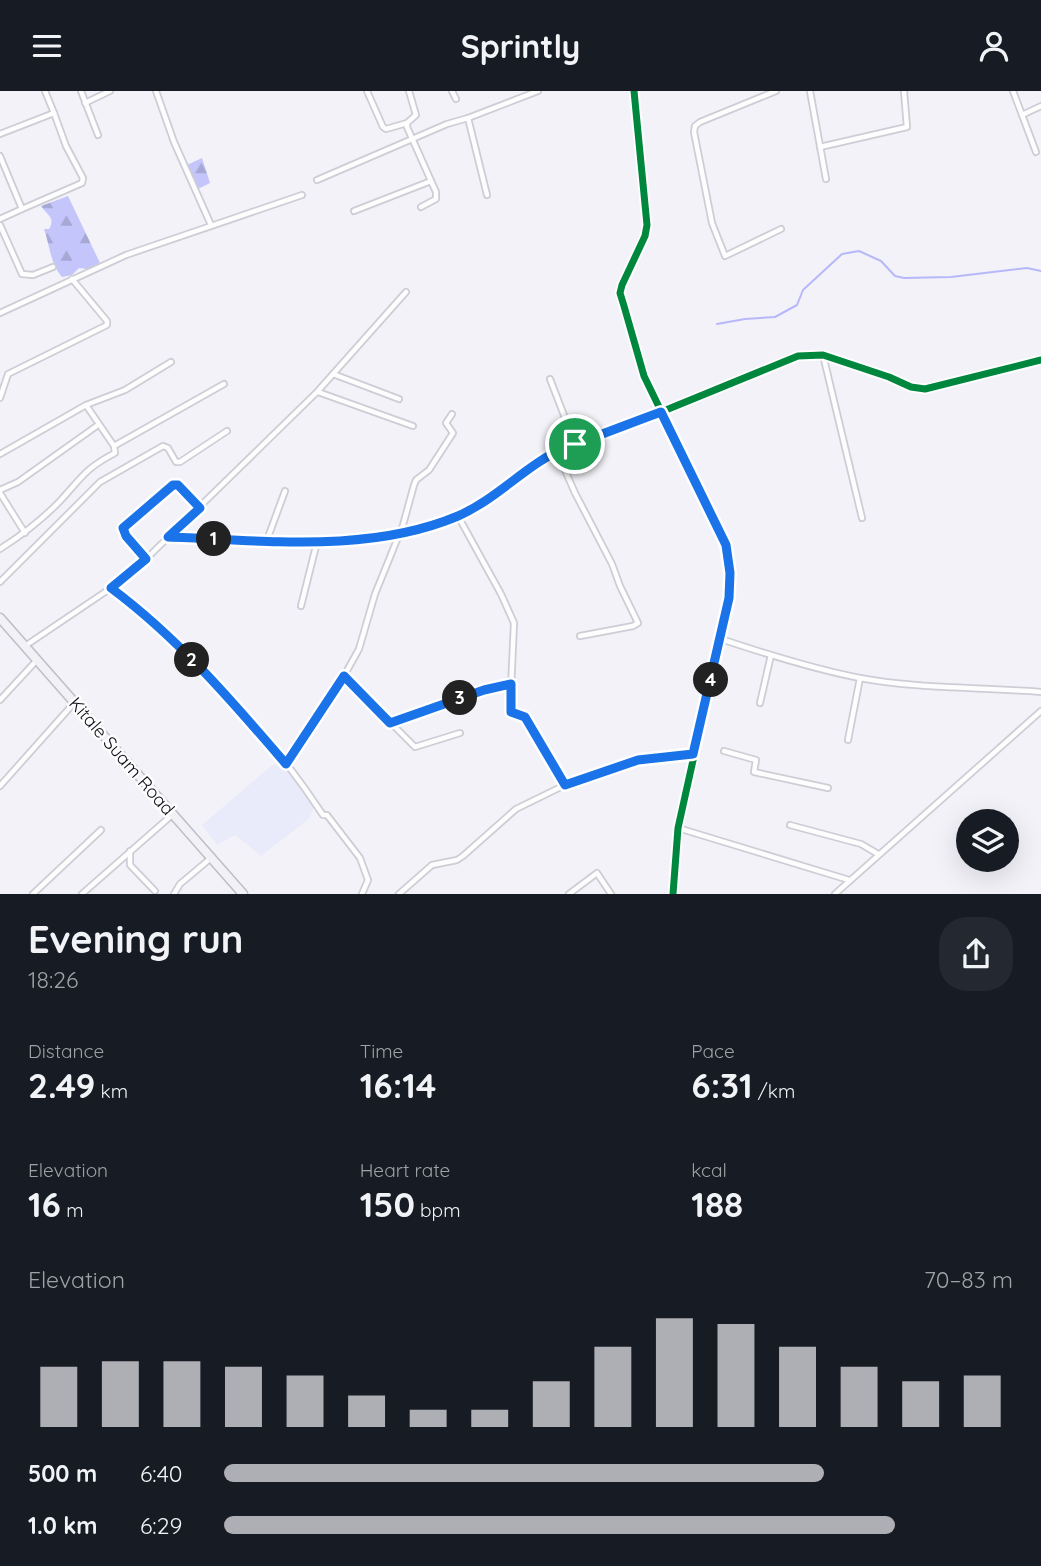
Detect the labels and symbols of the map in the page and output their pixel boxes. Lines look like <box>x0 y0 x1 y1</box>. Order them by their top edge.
pin <box>545 414 605 474</box>
pin: 1 <box>196 521 232 557</box>
pin: 2 <box>174 643 210 677</box>
pin: 4 <box>694 663 728 697</box>
pin: 3 <box>442 681 477 715</box>
street label: Kitale Suam Road <box>64 692 180 820</box>

